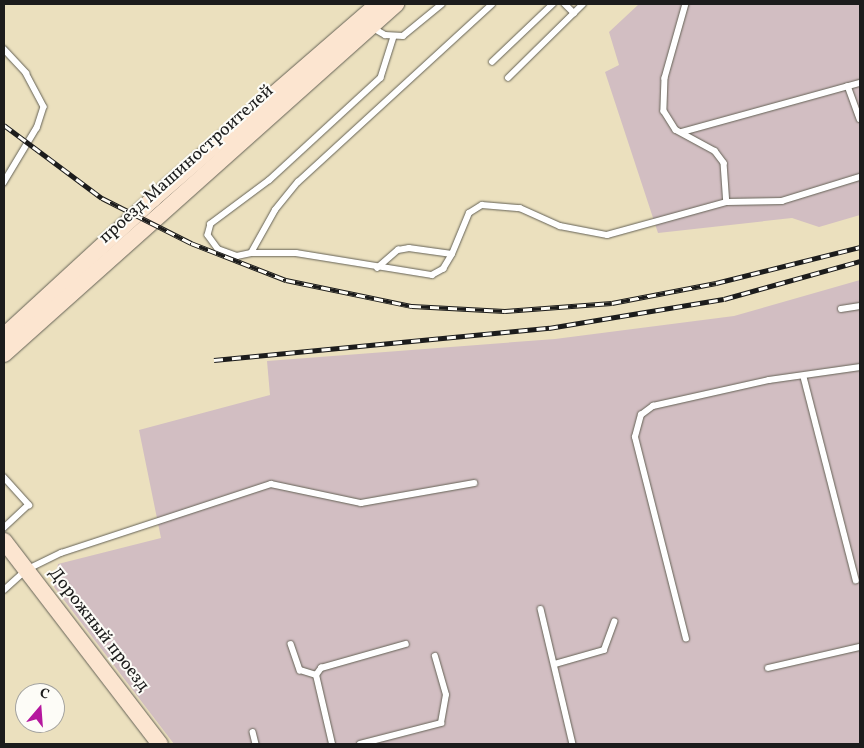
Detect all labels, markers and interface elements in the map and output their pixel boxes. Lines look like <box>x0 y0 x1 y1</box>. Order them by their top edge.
street label: проезд Машиностроителей <box>95 81 279 249</box>
street label: Дорожный проезд <box>43 564 153 696</box>
north arrow <box>15 683 65 733</box>
text: С <box>37 684 52 705</box>

